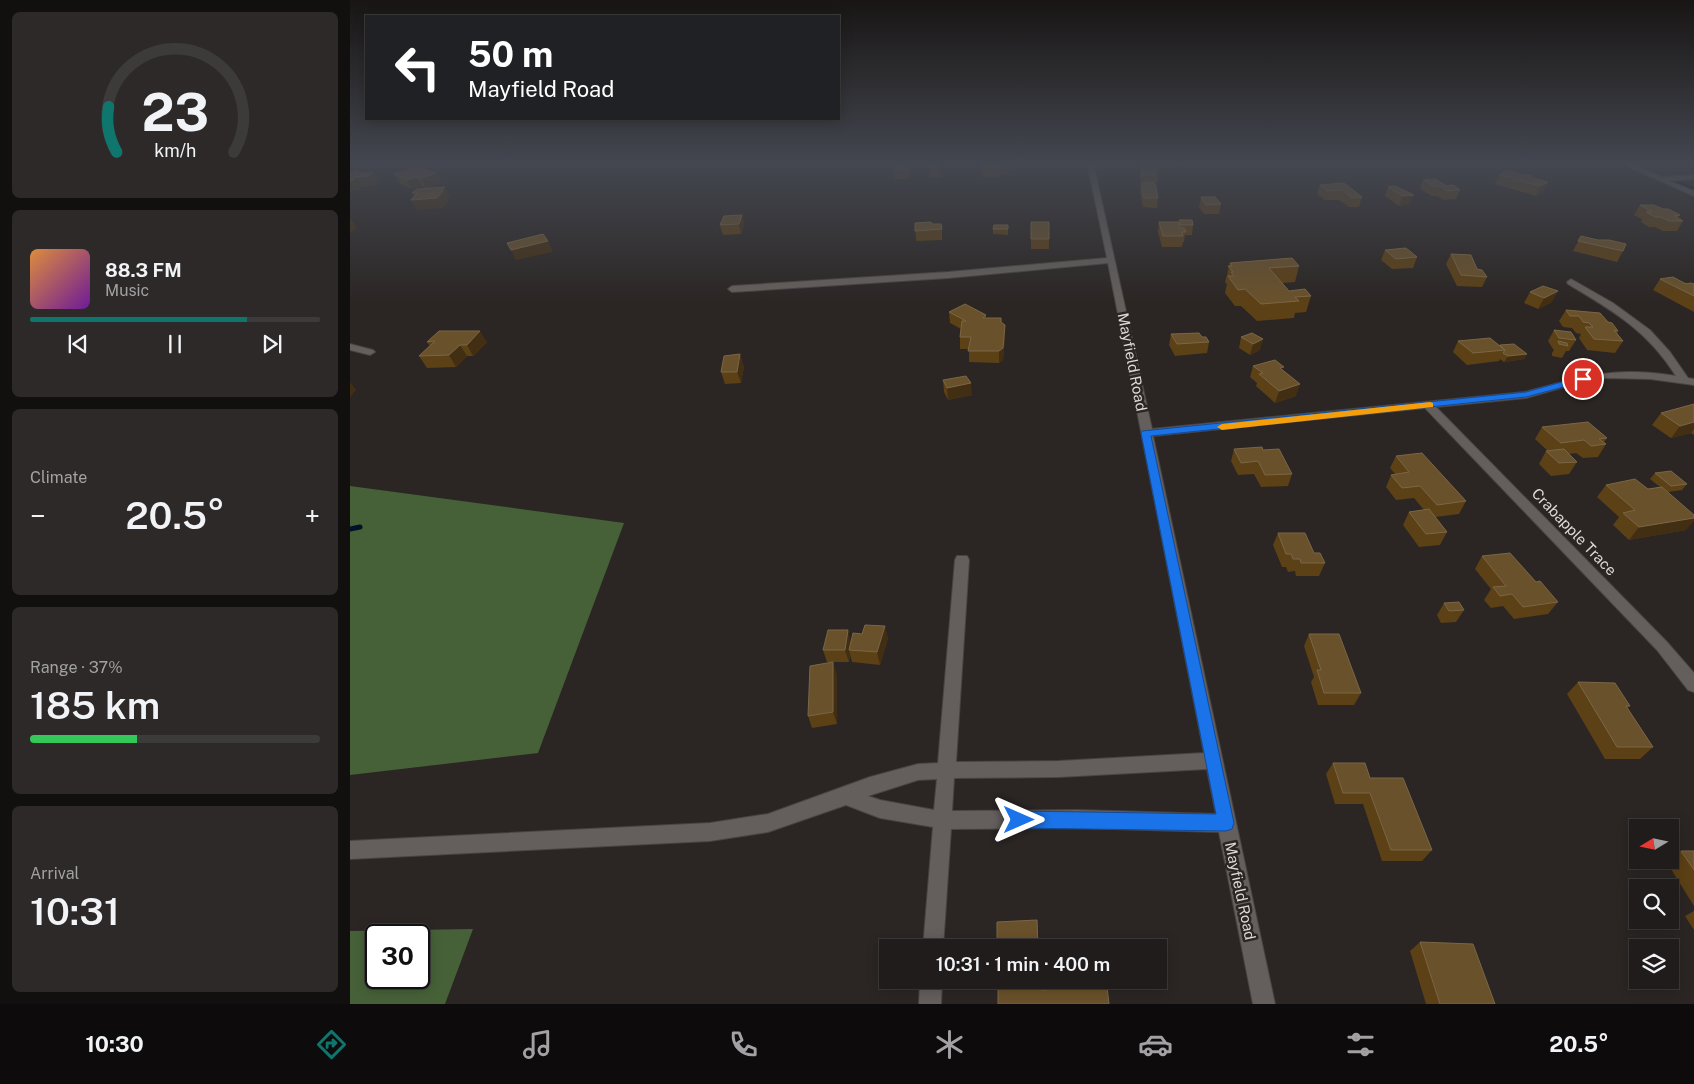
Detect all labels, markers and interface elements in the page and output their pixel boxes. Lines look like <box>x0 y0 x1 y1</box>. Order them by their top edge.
text: 50 m <box>468 34 553 75</box>
icon: left <box>385 35 450 100</box>
text: Mayfield Road <box>468 76 614 102</box>
text: 23 <box>141 82 209 143</box>
text: km/h <box>154 140 196 161</box>
text: 88.3 FM <box>105 259 182 281</box>
text: Music <box>105 281 149 300</box>
street label: Mayfield Road <box>1115 311 1150 413</box>
icon: previous <box>64 330 92 358</box>
icon: pause <box>161 330 189 358</box>
icon: next <box>258 330 286 358</box>
pin <box>1562 358 1604 400</box>
icon: arrive <box>1569 365 1597 393</box>
text: Climate <box>30 468 87 487</box>
street label: Crabapple Trace <box>1529 485 1620 579</box>
text: 20.5° <box>125 493 225 538</box>
text: − <box>30 499 46 532</box>
text: + <box>304 499 320 532</box>
text: Range · 37% <box>30 658 123 677</box>
text: 185 km <box>30 683 160 728</box>
position arrow <box>992 793 1044 845</box>
north arrow <box>1629 819 1679 869</box>
map controls <box>1629 819 1679 989</box>
street label: Mayfield Road <box>1222 840 1259 941</box>
text: Arrival <box>30 864 79 883</box>
button: search <box>1629 879 1679 929</box>
text: 10:31 <box>30 889 120 934</box>
speed limit sign: 30 <box>365 924 430 989</box>
button: layers <box>1629 939 1679 989</box>
text: 10:31 · 1 min · 400 m <box>936 953 1110 975</box>
icon: directions <box>314 1027 349 1062</box>
icon: music <box>520 1027 555 1062</box>
icon: phone <box>726 1027 761 1062</box>
icon: climate <box>932 1027 967 1062</box>
icon: car <box>1138 1027 1173 1062</box>
icon: filters <box>1343 1027 1378 1062</box>
text: 10:30 <box>85 1031 144 1057</box>
text: 20.5° <box>1549 1031 1609 1057</box>

